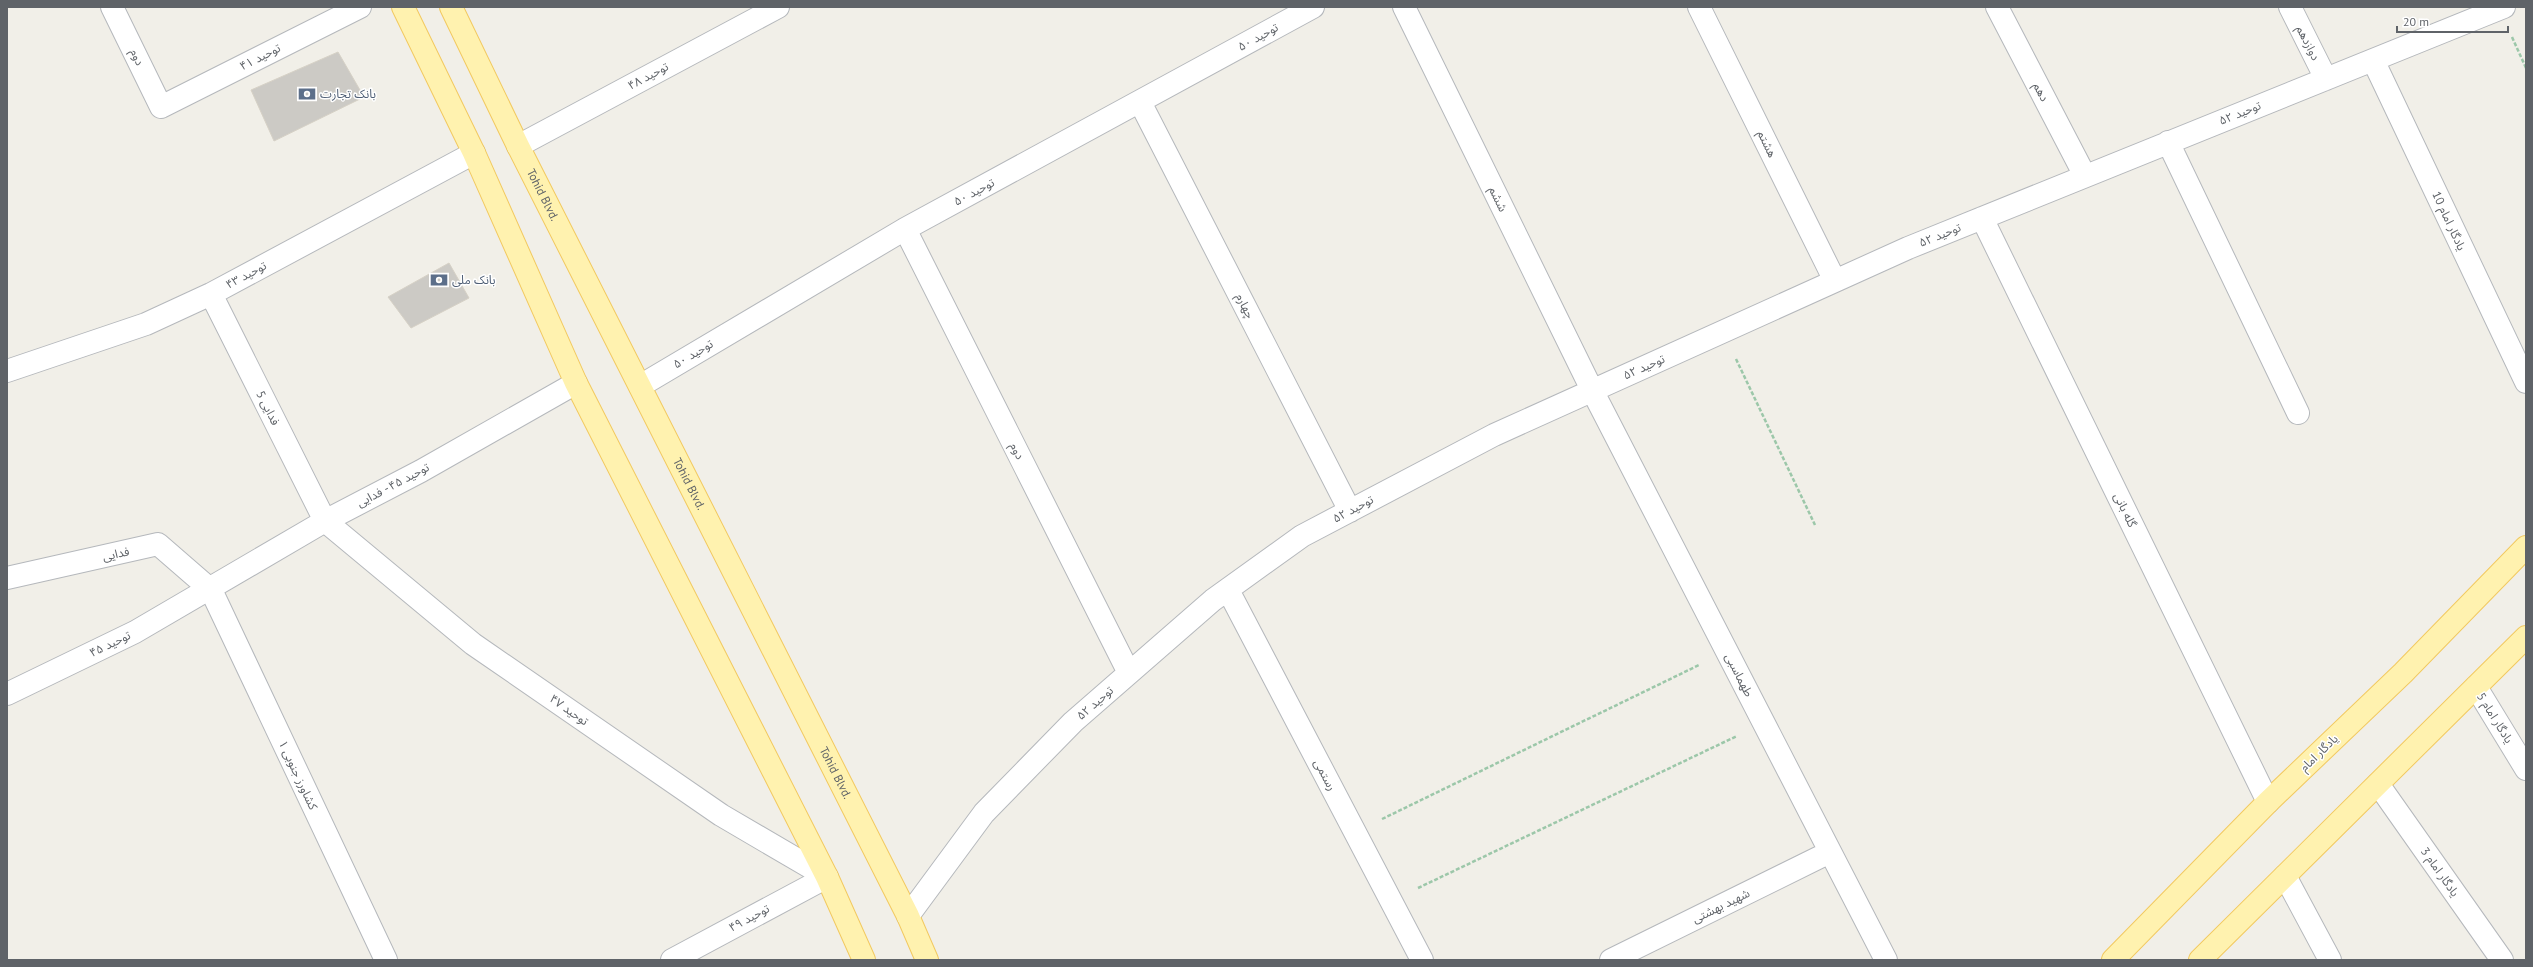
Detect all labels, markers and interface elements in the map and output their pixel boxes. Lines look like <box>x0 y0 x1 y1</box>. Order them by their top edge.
scale bar <box>2397 8 2508 34</box>
text: 20 m <box>2403 14 2429 29</box>
street label: توحید ۵۰ <box>1235 19 1281 54</box>
street label: دوازدهم <box>2292 23 2324 64</box>
street label: توحید ۴۱ <box>237 40 283 73</box>
street label: دوم <box>125 46 148 69</box>
street label: توحید ۴۸ <box>625 58 671 93</box>
street label: دهم <box>2029 80 2053 105</box>
bank icon: بانک تجارت <box>297 84 317 104</box>
place label: بانک تجارت <box>320 86 376 101</box>
street label: توحید ۵۲ <box>2217 97 2264 128</box>
street label: هشتم <box>1753 128 1780 161</box>
street label: Tohid Blvd. <box>524 166 563 223</box>
street label: توحید ۵۰ <box>951 174 997 209</box>
street label: ششم <box>1484 184 1511 215</box>
street label: یادگار امام 10 <box>2427 189 2470 254</box>
street label: توحید ۵۲ <box>1917 219 1964 250</box>
street label: توحید ۴۳ <box>223 257 269 292</box>
bank icon: بانک ملی <box>429 270 449 290</box>
place label: بانک ملی <box>452 272 496 287</box>
street label: چهارم <box>1231 291 1258 322</box>
street label: توحید ۵۰ <box>670 336 716 371</box>
street label: توحید ۵۲ <box>1621 351 1667 382</box>
street label: فدایی 5 <box>253 388 283 428</box>
street label: دوم <box>1005 440 1028 463</box>
street label: Tohid Blvd. <box>670 455 709 512</box>
street label: توحید ۴۵ - فدایی <box>354 459 432 510</box>
street label: گله بانی <box>2111 490 2141 530</box>
street label: توحید ۵۲ <box>1330 491 1376 526</box>
street label: فدایی <box>101 543 131 564</box>
street label: توحید ۴۵ <box>87 627 133 660</box>
street label: طهماسبی <box>1722 650 1757 699</box>
street label: توحید ۵۲ <box>1073 682 1117 723</box>
street label: یادگار امام 5 <box>2472 690 2517 747</box>
street label: توحید ۴۷ <box>547 691 592 729</box>
street label: یادگار امام <box>2296 731 2342 776</box>
street label: کشاورز جنوبی ۱ <box>276 738 322 813</box>
street label: Tohid Blvd. <box>817 744 855 801</box>
street label: رستمی <box>1311 756 1340 793</box>
street label: یادگار امام 3 <box>2416 844 2463 901</box>
street label: شهید بهشتی <box>1689 885 1752 926</box>
street label: توحید ۴۹ <box>726 900 772 935</box>

